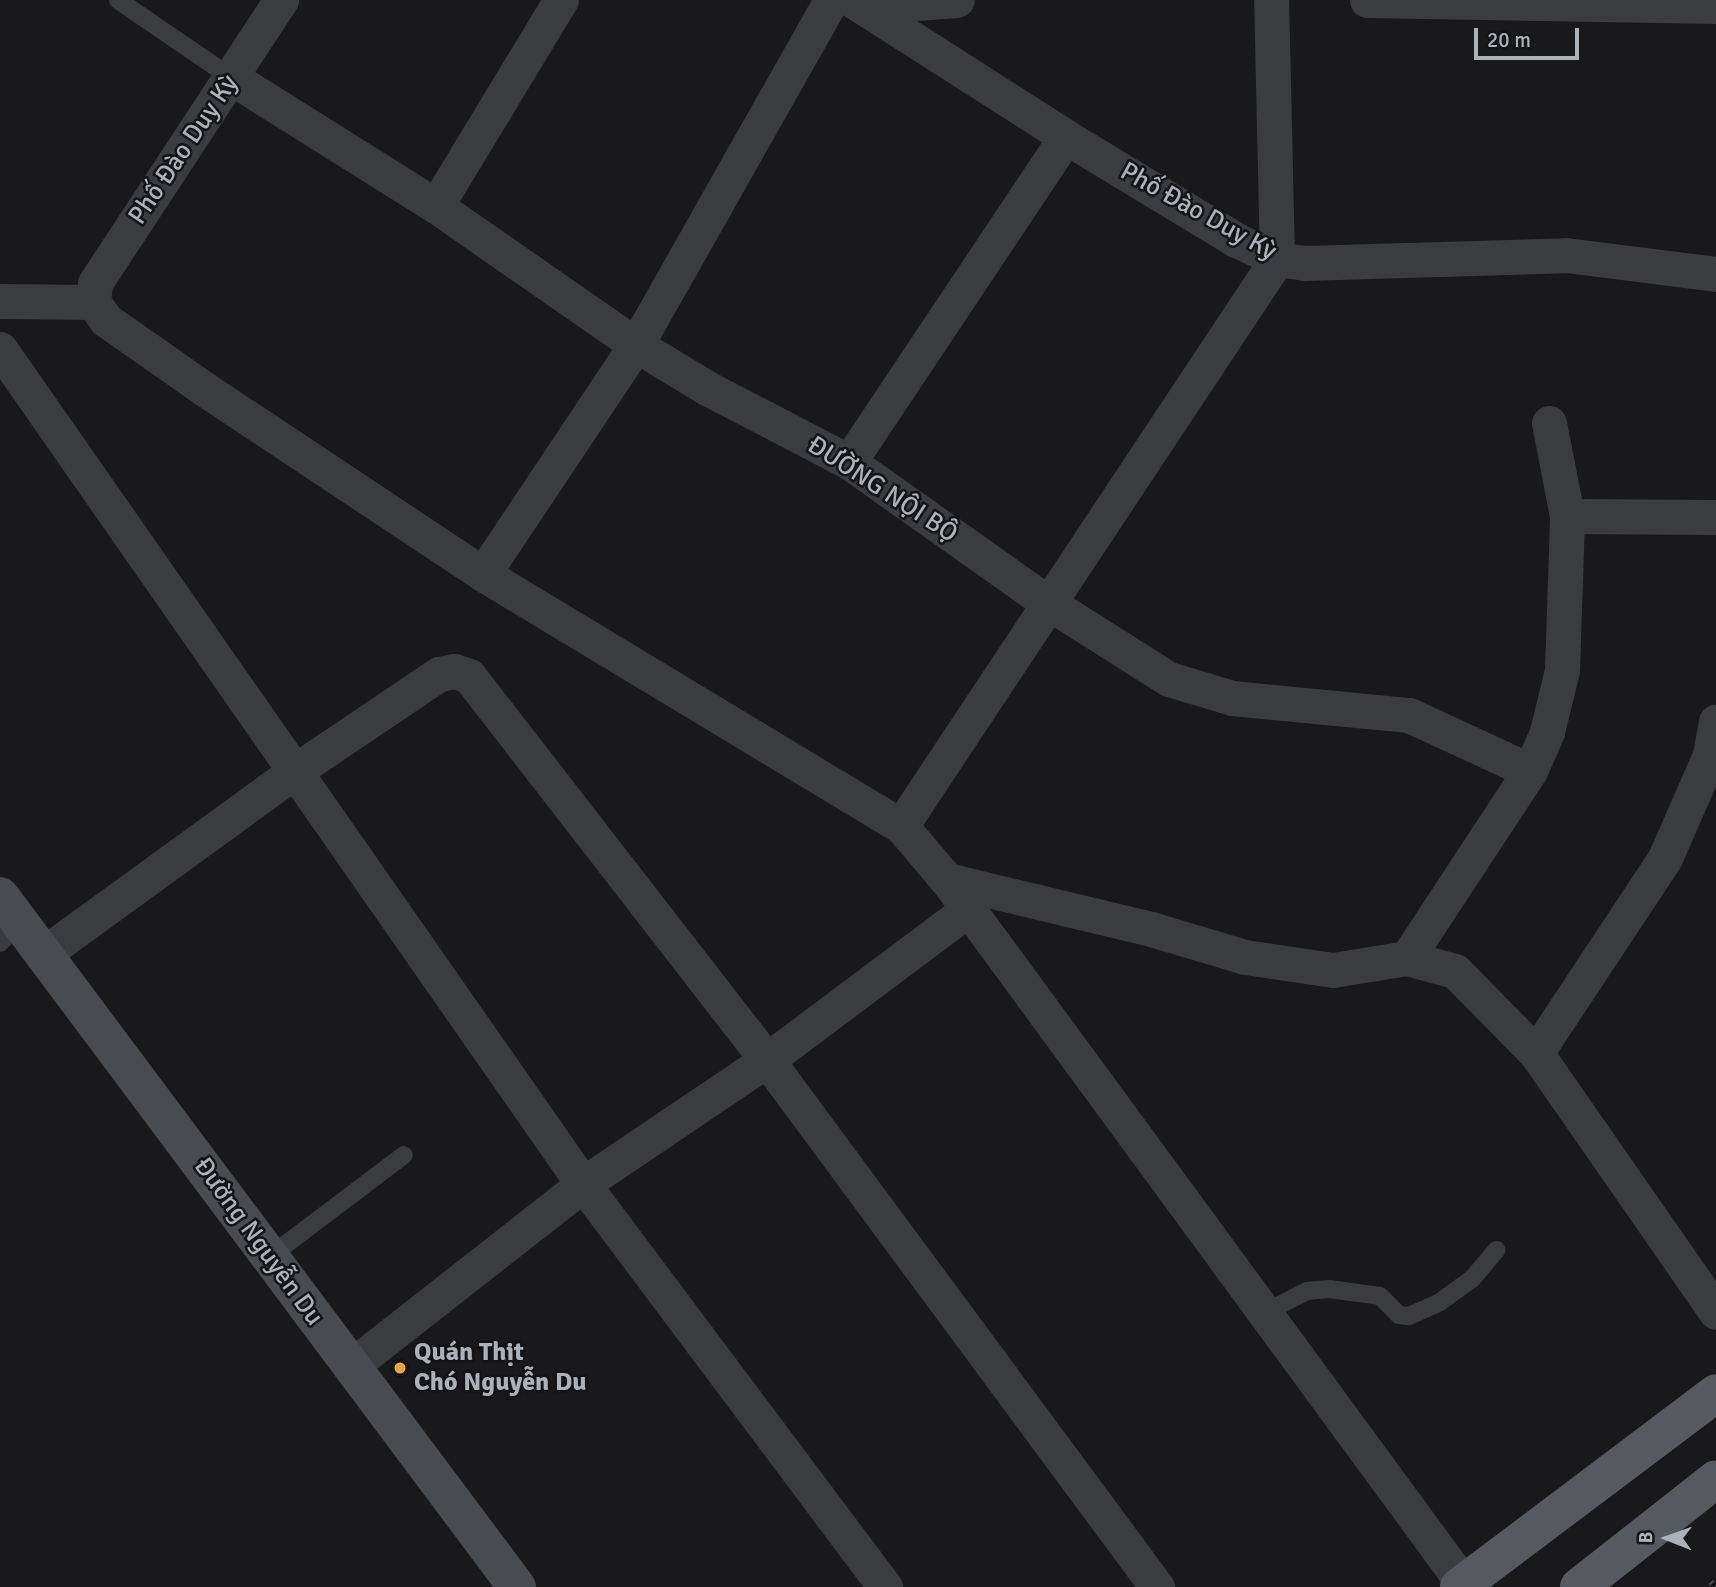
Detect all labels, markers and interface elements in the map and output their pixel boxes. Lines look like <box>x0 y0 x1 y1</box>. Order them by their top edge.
scale bar <box>1478 14 1583 58</box>
text: 20 m <box>1487 27 1531 53</box>
street label: Phố Đào Duy Kỳ <box>123 69 245 231</box>
street label: Phố Đào Duy Kỳ <box>1115 156 1281 268</box>
street label: ĐƯỜNG NỘI BỘ <box>801 430 963 550</box>
street label: Đường Nguyễn Du <box>187 1152 329 1332</box>
place label: Quán Thịt Chó Nguyễn Du <box>414 1337 587 1398</box>
marker: Quán Thịt Chó Nguyễn Du <box>392 1360 408 1376</box>
north arrow <box>1632 1503 1702 1573</box>
text: B <box>1634 1532 1658 1544</box>

